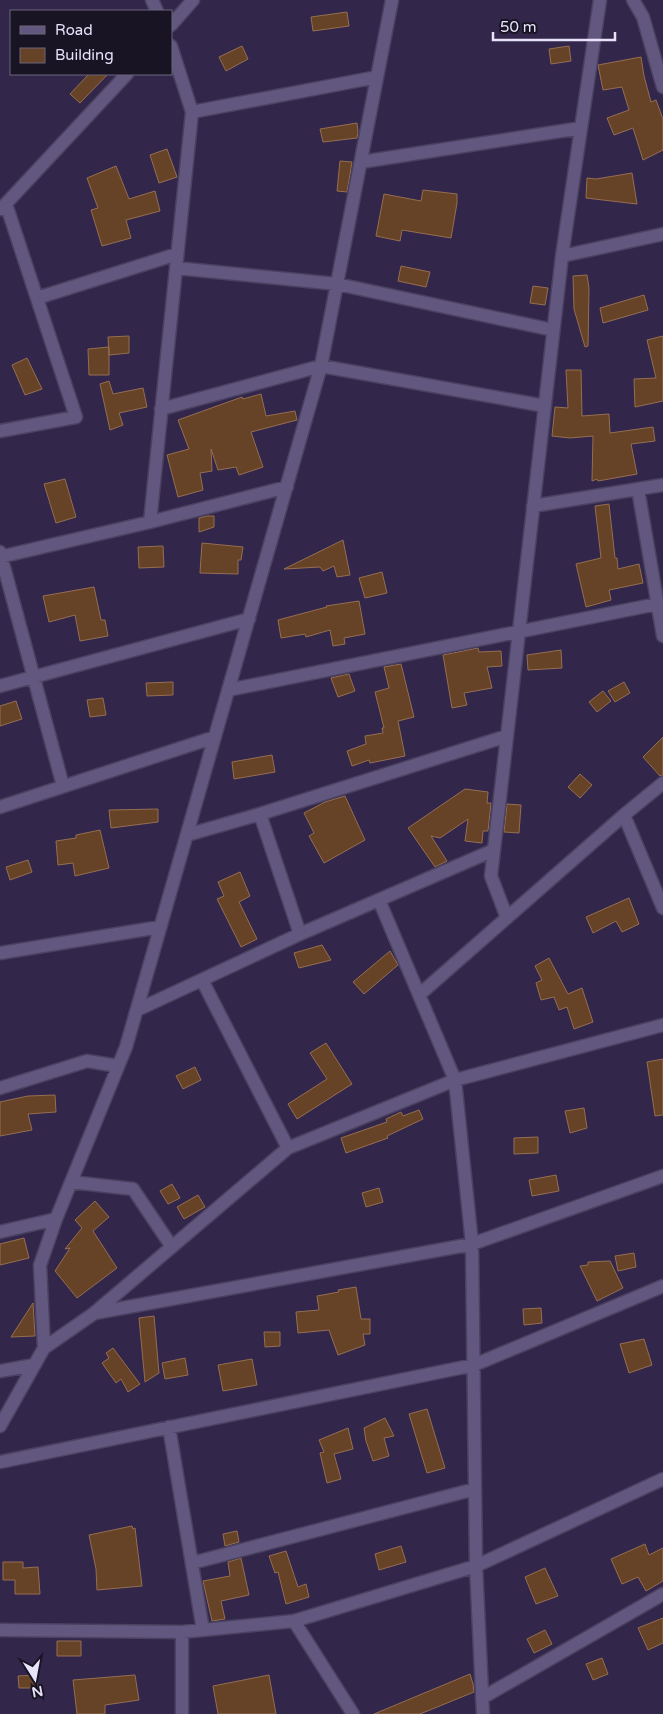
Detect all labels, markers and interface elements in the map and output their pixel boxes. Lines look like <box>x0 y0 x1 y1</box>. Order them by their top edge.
legend <box>10 10 172 75</box>
scale bar <box>493 10 616 42</box>
text: 50 m <box>500 18 537 36</box>
text: Road <box>55 21 93 39</box>
text: Building <box>55 46 114 64</box>
north arrow <box>10 1654 60 1704</box>
text: N <box>30 1682 45 1701</box>

